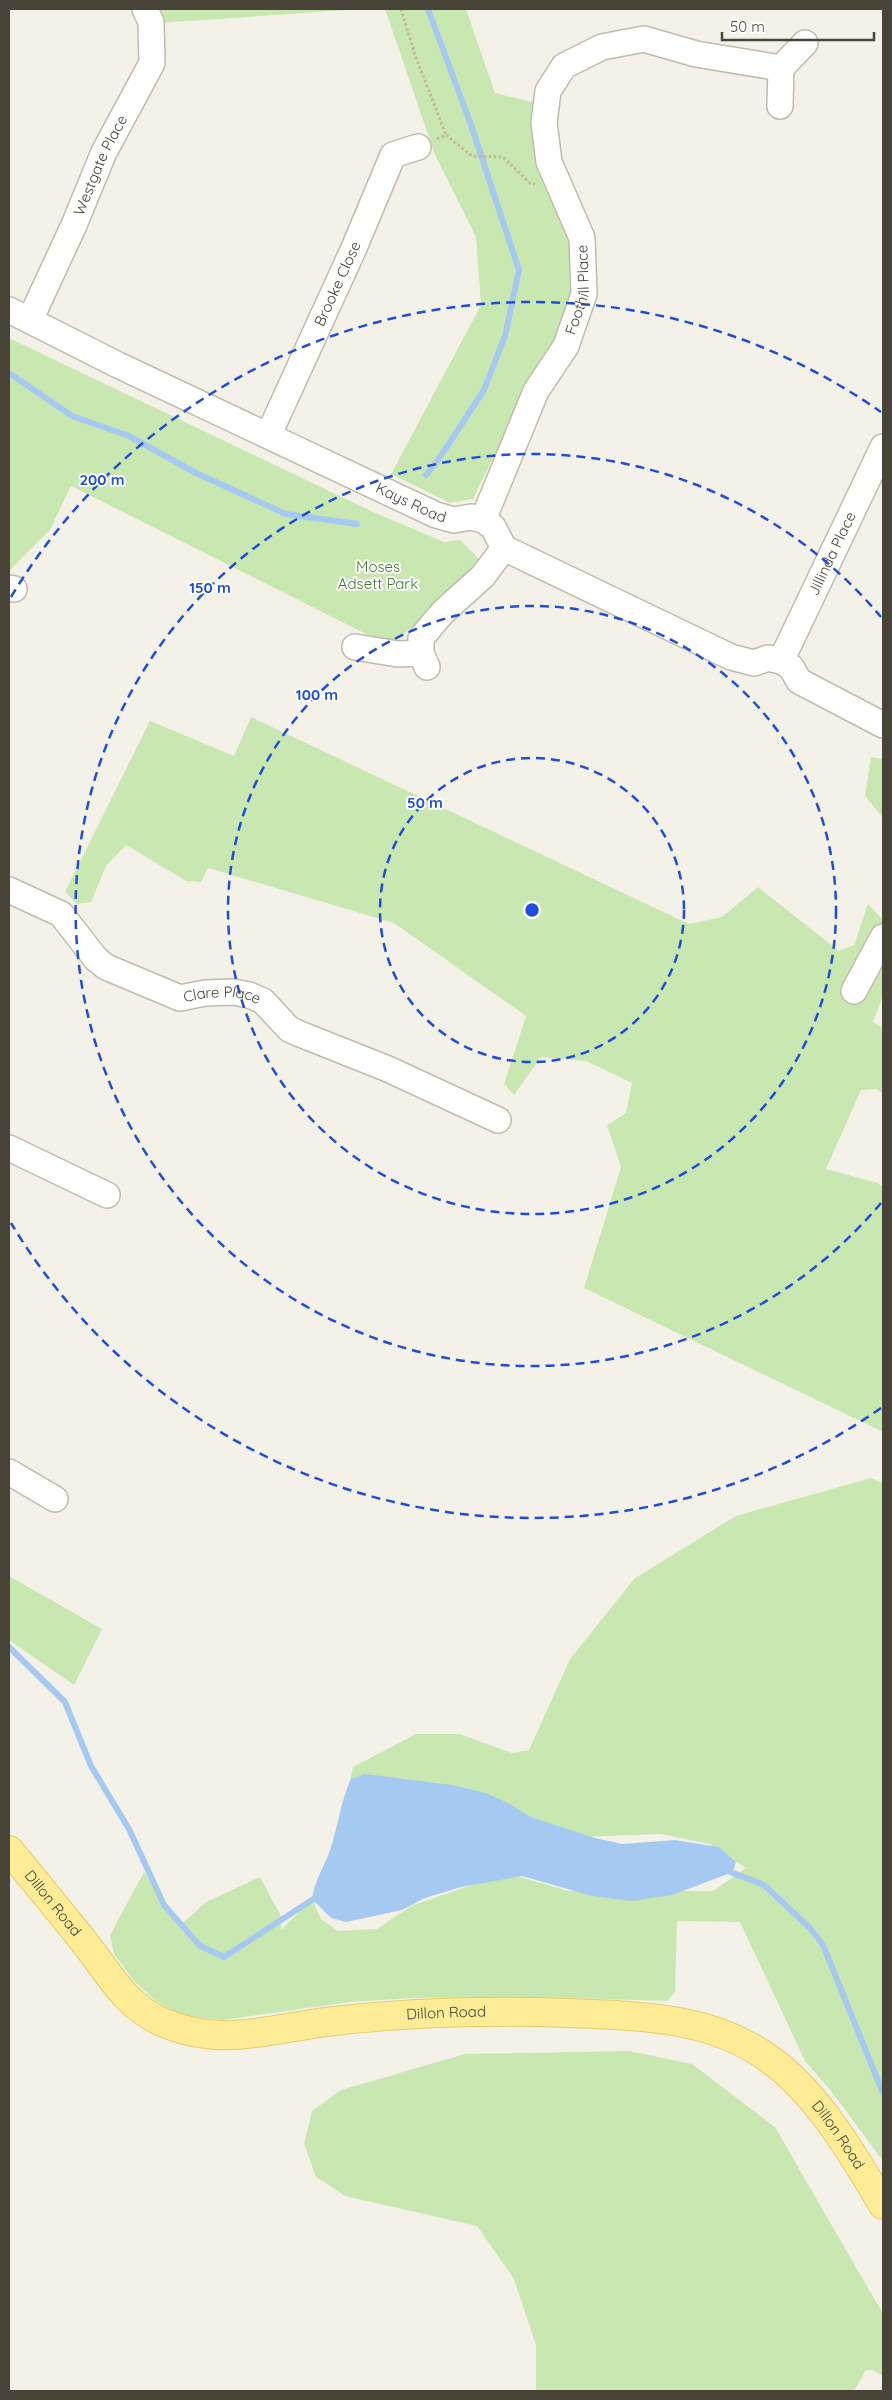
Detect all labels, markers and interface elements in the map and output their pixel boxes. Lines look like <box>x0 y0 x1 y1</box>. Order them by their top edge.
scale bar <box>722 10 874 42</box>
text: 50 m <box>730 17 765 36</box>
street label: Westgate Place <box>69 111 131 218</box>
street label: Brooke Close <box>310 238 365 329</box>
street label: Foothill Place <box>561 244 593 337</box>
text: 200 m <box>80 470 125 489</box>
street label: Kays Road <box>373 478 449 526</box>
street label: Jillinda Place <box>804 508 860 598</box>
park label: Moses Adsett Park <box>338 557 418 593</box>
text: 150 m <box>189 578 231 597</box>
text: 100 m <box>296 685 338 704</box>
text: 50 m <box>407 793 443 812</box>
centre of rings <box>523 901 541 919</box>
street label: Clare Place <box>182 982 264 1008</box>
street label: Dillon Road <box>21 1866 86 1940</box>
street label: Dillon Road <box>406 2002 486 2024</box>
street label: Dillon Road <box>808 2096 869 2173</box>

